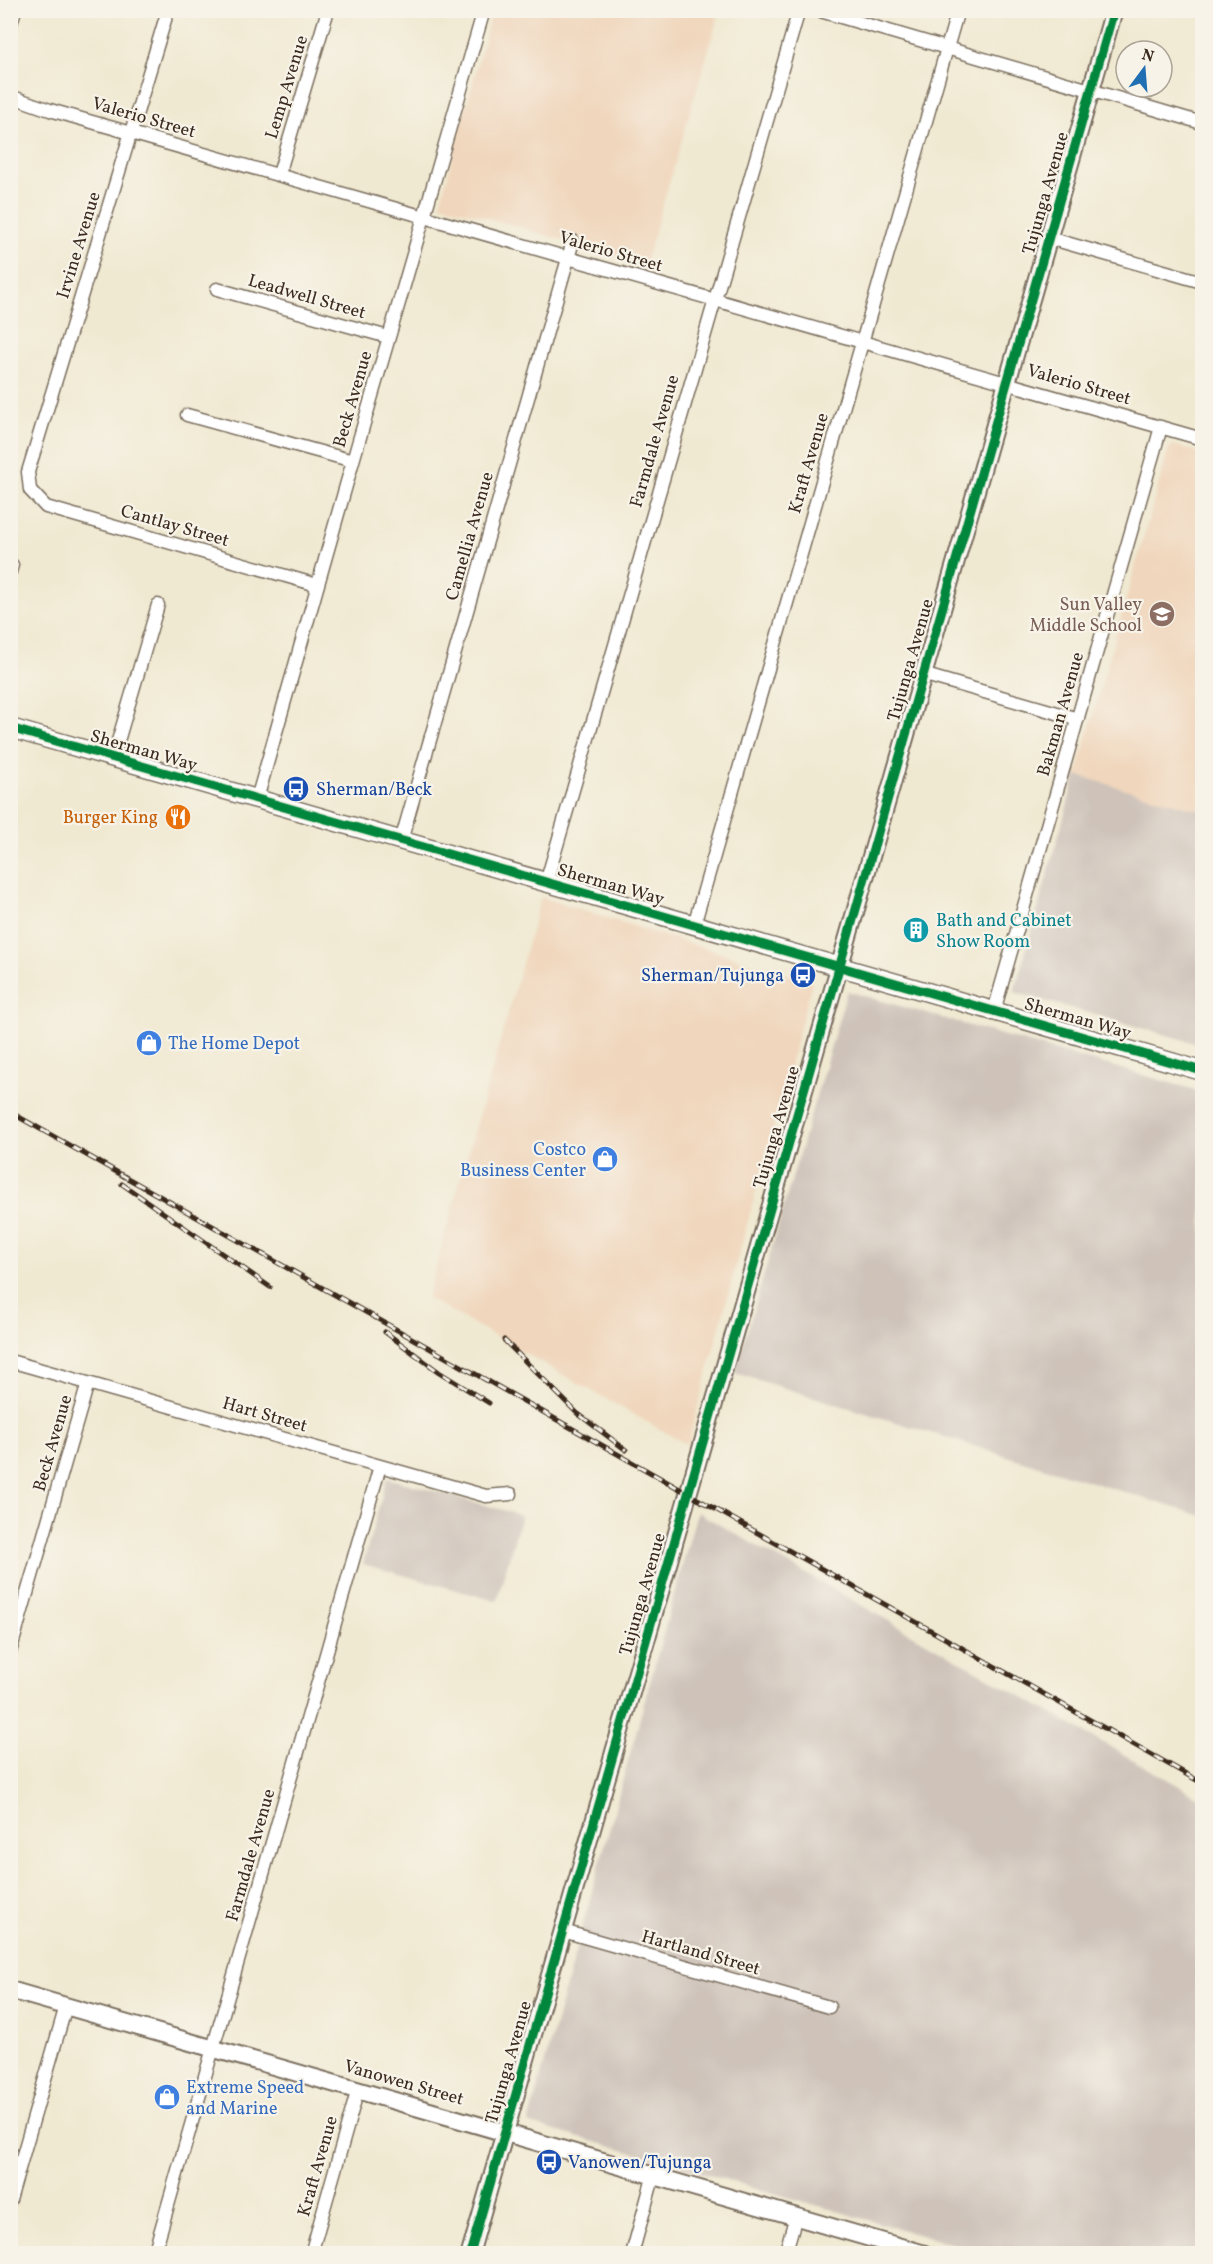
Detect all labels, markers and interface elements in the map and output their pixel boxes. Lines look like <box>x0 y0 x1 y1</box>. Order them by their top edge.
street label: Lemp Avenue <box>260 32 315 142</box>
north arrow <box>1114 39 1174 99</box>
text: N <box>1139 44 1157 69</box>
street label: Valerio Street <box>89 92 198 145</box>
street label: Tujunga Avenue <box>1017 129 1076 258</box>
street label: Irvine Avenue <box>51 189 108 302</box>
street label: Valerio Street <box>556 226 665 279</box>
street label: Leadwell Street <box>245 269 368 326</box>
street label: Beck Avenue <box>328 348 379 451</box>
street label: Valerio Street <box>1024 359 1133 412</box>
street label: Farmdale Avenue <box>625 372 686 511</box>
street label: Kraft Avenue <box>783 410 836 517</box>
street label: Camellia Avenue <box>440 469 501 604</box>
street label: Cantlay Street <box>118 499 232 554</box>
place label: Sun Valley Middle School <box>1029 593 1142 639</box>
street label: Tujunga Avenue <box>882 596 941 725</box>
school or university icon: Sun Valley Middle School <box>1147 599 1177 629</box>
street label: Bakman Avenue <box>1032 649 1091 779</box>
street label: Sherman Way <box>87 724 200 779</box>
bus stop icon: Sherman/Beck <box>281 774 311 804</box>
place label: Sherman/Beck <box>316 778 432 803</box>
restaurant icon: Burger King <box>163 802 193 832</box>
place label: Burger King <box>63 806 158 831</box>
street label: Sherman Way <box>554 858 667 913</box>
place label: Bath and Cabinet Show Room <box>936 909 1072 955</box>
building icon: Bath and Cabinet Show Room <box>901 915 931 945</box>
bus stop icon: Sherman/Tujunga <box>788 960 818 990</box>
place label: Sherman/Tujunga <box>641 964 784 989</box>
street label: Sherman Way <box>1021 992 1134 1047</box>
shop icon: The Home Depot <box>134 1028 164 1058</box>
place label: The Home Depot <box>168 1032 300 1057</box>
street label: Tujunga Avenue <box>748 1063 807 1192</box>
place label: Costco Business Center <box>460 1138 586 1184</box>
shop icon: Costco Business Center <box>590 1144 620 1174</box>
street label: Hart Street <box>219 1391 310 1439</box>
street label: Beck Avenue <box>28 1392 79 1495</box>
street label: Tujunga Avenue <box>614 1530 673 1659</box>
street label: Farmdale Avenue <box>221 1786 282 1925</box>
street label: Hartland Street <box>638 1925 763 1982</box>
street label: Tujunga Avenue <box>480 1998 539 2127</box>
street label: Vanowen Street <box>341 2054 466 2112</box>
place label: Extreme Speed and Marine <box>186 2076 304 2122</box>
shop icon: Extreme Speed and Marine <box>152 2082 182 2112</box>
street label: Kraft Avenue <box>292 2113 345 2220</box>
bus stop icon: Vanowen/Tujunga <box>534 2147 564 2177</box>
place label: Vanowen/Tujunga <box>568 2151 711 2176</box>

